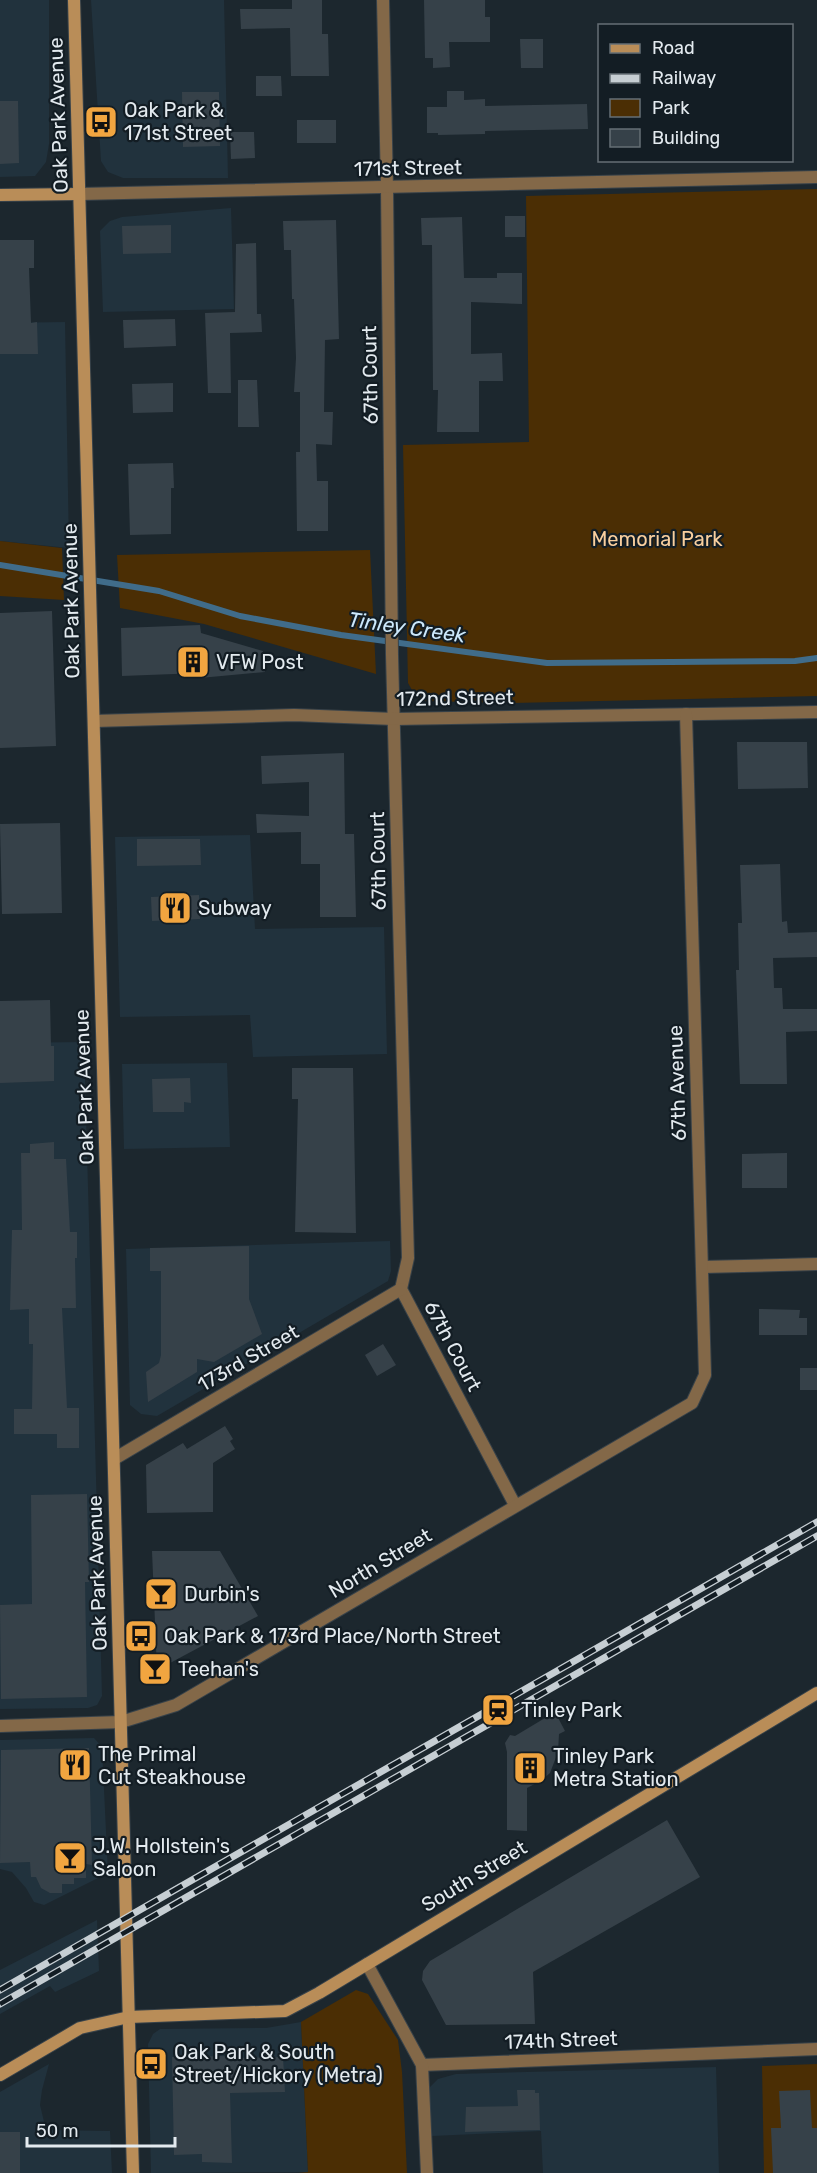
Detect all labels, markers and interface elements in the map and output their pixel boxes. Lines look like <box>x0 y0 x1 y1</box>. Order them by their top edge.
legend <box>598 24 793 162</box>
street label: Oak Park Avenue <box>43 37 73 193</box>
text: Road <box>652 37 695 59</box>
text: Railway <box>652 67 716 89</box>
text: Park <box>652 97 690 119</box>
place label: Oak Park & 171st Street <box>124 98 232 145</box>
bus stop icon: Oak Park & 171st Street <box>83 104 119 140</box>
text: Building <box>652 127 720 149</box>
street label: 171st Street <box>354 155 462 181</box>
street label: 67th Court <box>357 325 383 425</box>
street label: Oak Park Avenue <box>58 523 84 679</box>
park label: Memorial Park <box>591 527 723 551</box>
water label: Tinley Creek <box>347 606 468 648</box>
building icon: VFW Post <box>175 644 211 680</box>
place label: VFW Post <box>216 650 304 674</box>
street label: 172nd Street <box>396 685 514 711</box>
street label: 67th Court <box>365 811 391 911</box>
restaurant icon: Subway <box>157 890 193 926</box>
place label: Subway <box>198 896 272 920</box>
street label: Oak Park Avenue <box>69 1009 99 1165</box>
street label: 67th Avenue <box>663 1025 691 1141</box>
street label: 67th Court <box>419 1297 487 1395</box>
street label: 173rd Street <box>193 1319 303 1397</box>
street label: Oak Park Avenue <box>82 1495 112 1651</box>
street label: North Street <box>324 1523 436 1603</box>
bar icon: Durbin's <box>143 1576 179 1612</box>
place label: Durbin's <box>184 1582 260 1606</box>
bus stop icon: Oak Park & 173rd Place/North Street <box>123 1618 159 1654</box>
place label: Oak Park & 173rd Place/North Street <box>164 1624 501 1648</box>
bar icon: Teehan's <box>137 1651 173 1687</box>
place label: Teehan's <box>178 1657 259 1681</box>
station icon: Tinley Park <box>480 1692 516 1728</box>
place label: Tinley Park <box>521 1698 623 1722</box>
place label: The Primal Cut Steakhouse <box>98 1742 246 1789</box>
place label: Tinley Park Metra Station <box>553 1744 679 1791</box>
restaurant icon: The Primal Cut Steakhouse <box>57 1747 93 1783</box>
building icon: Tinley Park Metra Station <box>512 1750 548 1786</box>
place label: J.W. Hollstein's Saloon <box>93 1834 230 1881</box>
street label: South Street <box>417 1835 531 1917</box>
bar icon: J.W. Hollstein's Saloon <box>52 1840 88 1876</box>
street label: 174th Street <box>504 2026 618 2054</box>
place label: Oak Park & South Street/Hickory (Metra) <box>174 2040 383 2087</box>
bus stop icon: Oak Park & South Street/Hickory (Metra) <box>133 2046 169 2082</box>
scale bar <box>27 2110 176 2148</box>
text: 50 m <box>36 2120 79 2142</box>

